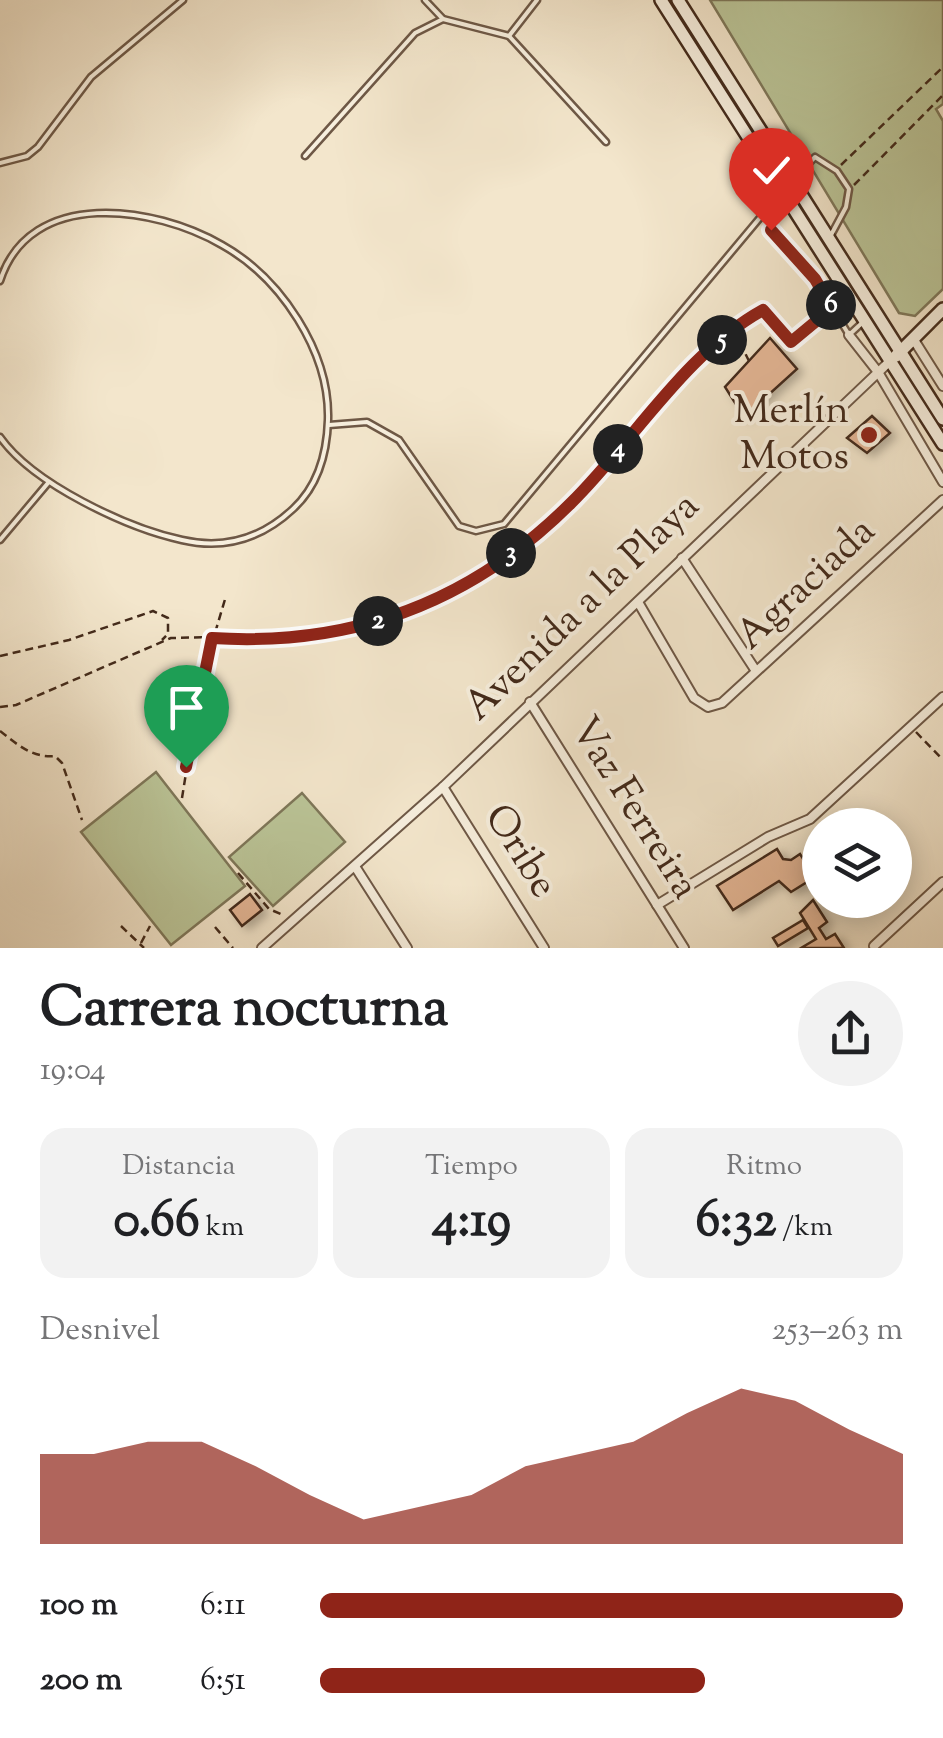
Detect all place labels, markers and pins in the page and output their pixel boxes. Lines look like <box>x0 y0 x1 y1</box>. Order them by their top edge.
pin <box>729 128 814 231</box>
pin: 6 <box>806 280 856 330</box>
pin: 5 <box>697 315 747 365</box>
place label: Merlín Motos <box>733 384 849 487</box>
pin: 4 <box>593 424 643 474</box>
marker: Merlín Motos <box>858 424 880 446</box>
pin: 3 <box>486 528 536 578</box>
pin: 2 <box>353 596 403 646</box>
pin <box>144 665 229 768</box>

